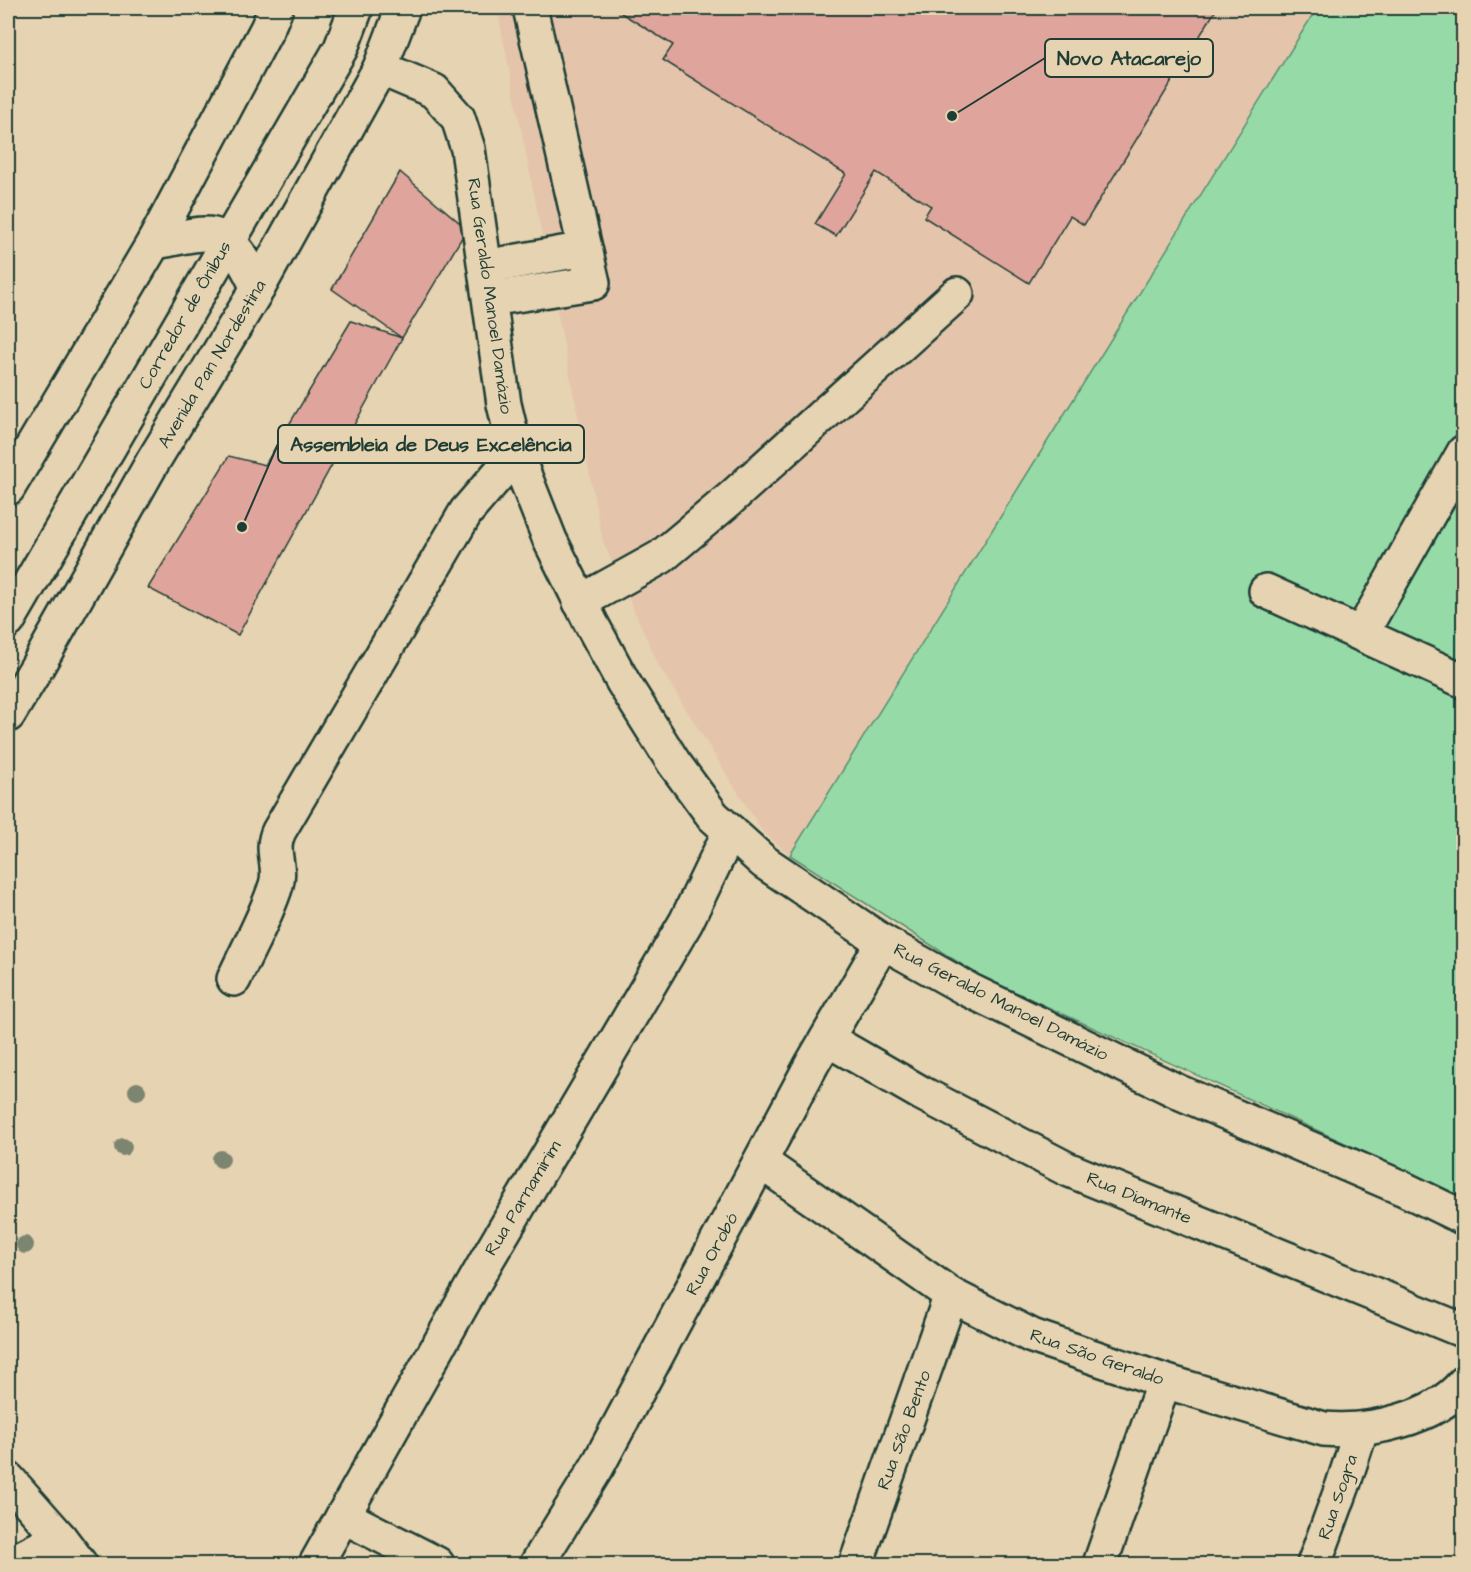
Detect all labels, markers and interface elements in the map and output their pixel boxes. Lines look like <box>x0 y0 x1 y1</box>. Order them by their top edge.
callout: Novo Atacarejo <box>1045 39 1213 77</box>
text: Novo Atacarejo <box>1057 45 1202 73</box>
street label: Rua Geraldo Manoel Damázio <box>461 177 519 415</box>
street label: Corredor de Ônibus <box>132 236 238 394</box>
street label: Avenida Pan Nordestina <box>152 275 272 453</box>
callout: Assembleia de Deus Excelência <box>278 425 584 463</box>
text: Assembleia de Deus Excelência <box>290 431 572 459</box>
street label: Rua Geraldo Manoel Damázio <box>889 937 1113 1067</box>
street label: Rua Parnamirim <box>479 1136 567 1260</box>
street label: Rua Diamante <box>1083 1166 1195 1230</box>
street label: Rua Orobó <box>680 1208 744 1300</box>
street label: Rua São Geraldo <box>1027 1322 1167 1392</box>
street label: Rua São Bento <box>871 1367 937 1493</box>
street label: Rua Sogra <box>1312 1451 1365 1543</box>

